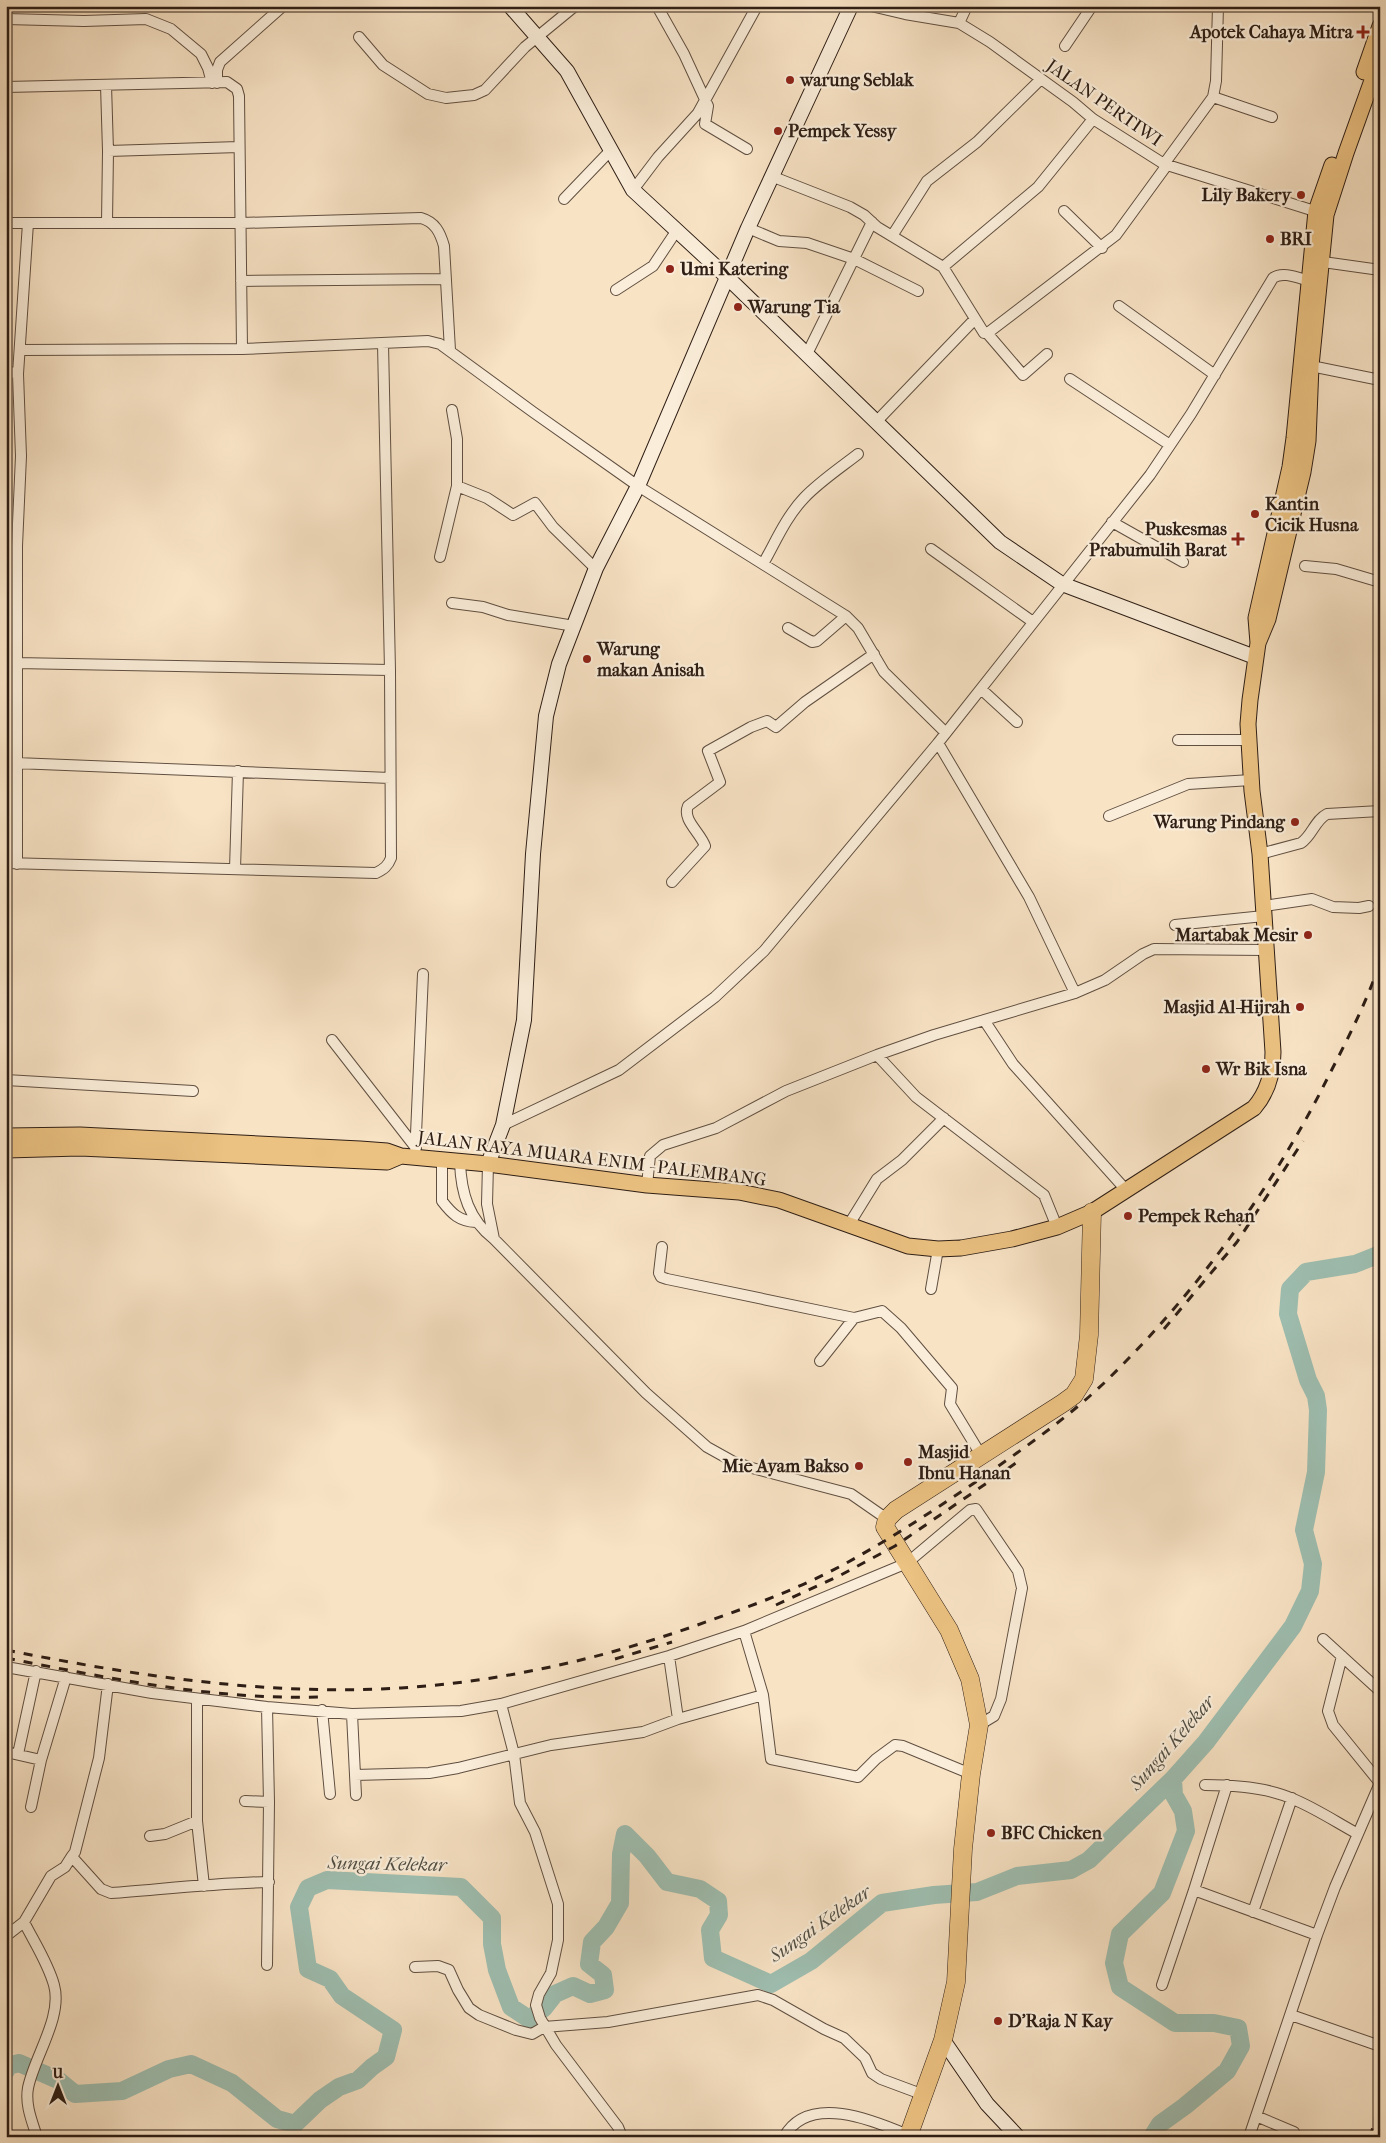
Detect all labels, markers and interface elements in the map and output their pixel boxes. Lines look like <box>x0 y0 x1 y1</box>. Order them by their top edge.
place label: Apotek Cahaya Mitra <box>1189 22 1354 43</box>
marker: Apotek Cahaya Mitra <box>1357 26 1369 38</box>
street label: JALAN PERTIWI <box>1040 54 1166 151</box>
place label: warung Seblak <box>799 70 914 91</box>
marker: warung Seblak <box>784 74 796 86</box>
place label: Pempek Yessy <box>788 121 898 142</box>
marker: Pempek Yessy <box>772 125 784 137</box>
place label: Lily Bakery <box>1202 185 1292 206</box>
marker: Lily Bakery <box>1295 189 1307 201</box>
place label: BRI <box>1280 229 1312 250</box>
marker: BRI <box>1264 233 1276 245</box>
place label: Umi Katering <box>679 259 789 280</box>
marker: Umi Katering <box>664 263 676 275</box>
place label: Warung Tia <box>747 297 841 318</box>
marker: Warung Tia <box>732 301 744 313</box>
place label: Kantin Cicik Husna <box>1265 494 1359 536</box>
marker: Kantin Cicik Husna <box>1249 508 1261 520</box>
place label: Puskesmas Prabumulih Barat <box>1089 519 1228 561</box>
marker: Puskesmas Prabumulih Barat <box>1231 532 1245 546</box>
place label: Warung makan Anisah <box>596 639 706 681</box>
marker: Warung makan Anisah <box>581 653 593 665</box>
place label: Warung Pindang <box>1153 812 1286 833</box>
marker: Warung Pindang <box>1289 816 1301 828</box>
place label: Martabak Mesir <box>1174 925 1298 946</box>
marker: Martabak Mesir <box>1302 929 1314 941</box>
place label: Masjid Al-Hijrah <box>1163 997 1291 1018</box>
marker: Masjid Al-Hijrah <box>1294 1001 1306 1013</box>
place label: Wr Bik Isna <box>1215 1059 1307 1080</box>
marker: Wr Bik Isna <box>1200 1063 1212 1075</box>
street label: JALAN RAYA MUARA ENIM - PALEMBANG <box>415 1127 768 1191</box>
place label: Pempek Rehan <box>1138 1206 1255 1227</box>
marker: Pempek Rehan <box>1122 1210 1134 1222</box>
place label: Masjid Ibnu Hanan <box>917 1442 1011 1484</box>
place label: Mie Ayam Bakso <box>721 1456 849 1477</box>
marker: Masjid Ibnu Hanan <box>902 1456 914 1468</box>
marker: Mie Ayam Bakso <box>853 1460 865 1472</box>
water label: Sungai Kelekar <box>1124 1690 1220 1796</box>
place label: BFC Chicken <box>1001 1823 1102 1844</box>
marker: BFC Chicken <box>985 1827 997 1839</box>
water label: Sungai Kelekar <box>326 1852 448 1876</box>
water label: Sungai Kelekar <box>764 1880 876 1968</box>
place label: D'Raja N Kay <box>1008 2011 1114 2032</box>
marker: D'Raja N Kay <box>992 2015 1004 2027</box>
north arrow <box>32 2060 82 2110</box>
text: U <box>52 2065 64 2082</box>

